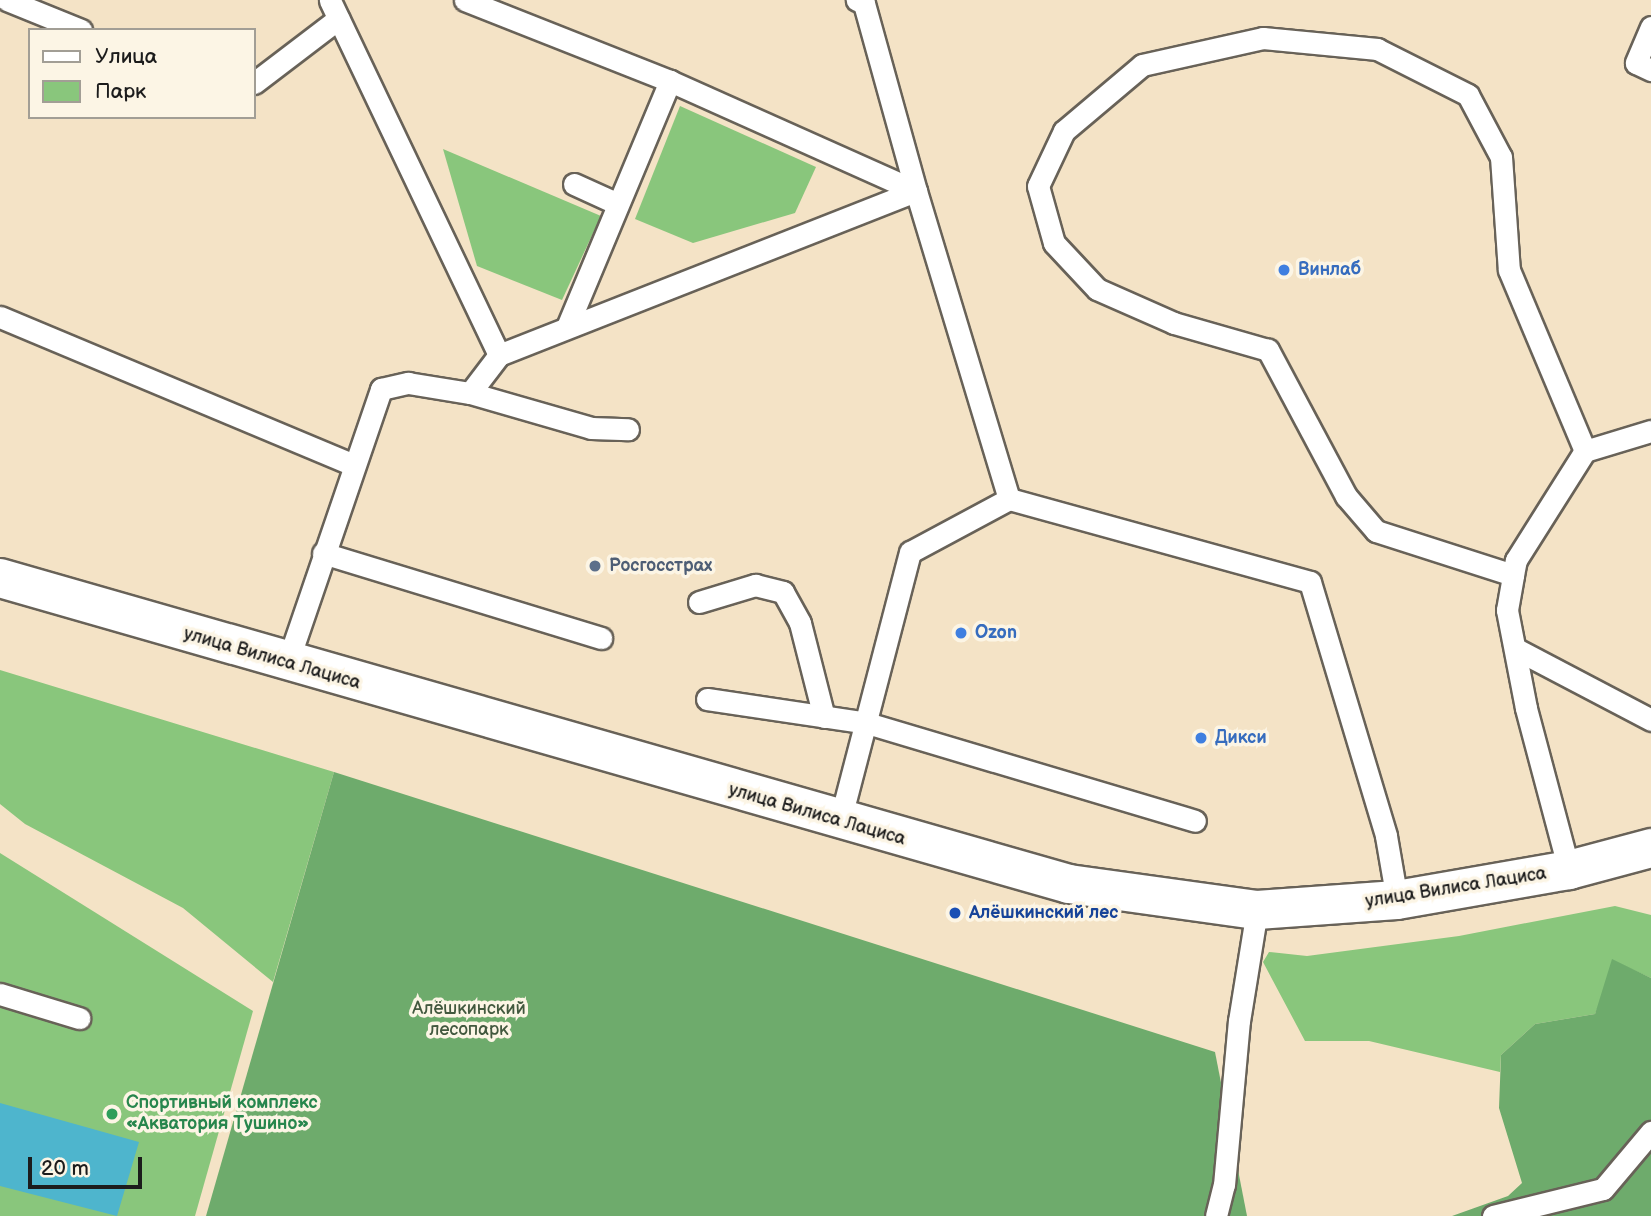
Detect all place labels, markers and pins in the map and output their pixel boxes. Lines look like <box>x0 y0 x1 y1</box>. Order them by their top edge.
place label: Винлаб <box>1298 259 1361 281</box>
marker: Винлаб <box>1276 262 1292 278</box>
place label: Росгосстрах <box>609 555 712 577</box>
marker: Росгосстрах <box>587 558 603 574</box>
place label: Ozon <box>975 622 1017 644</box>
marker: Ozon <box>953 625 969 641</box>
place label: Дикси <box>1215 727 1267 749</box>
marker: Дикси <box>1193 730 1209 746</box>
place label: Алёшкинский лес <box>969 902 1118 924</box>
marker: Алёшкинский лес <box>947 905 963 921</box>
place label: Спортивный комплекс «Акватория Тушино» <box>126 1093 318 1136</box>
marker: Спортивный комплекс «Акватория Тушино» <box>104 1106 120 1122</box>

